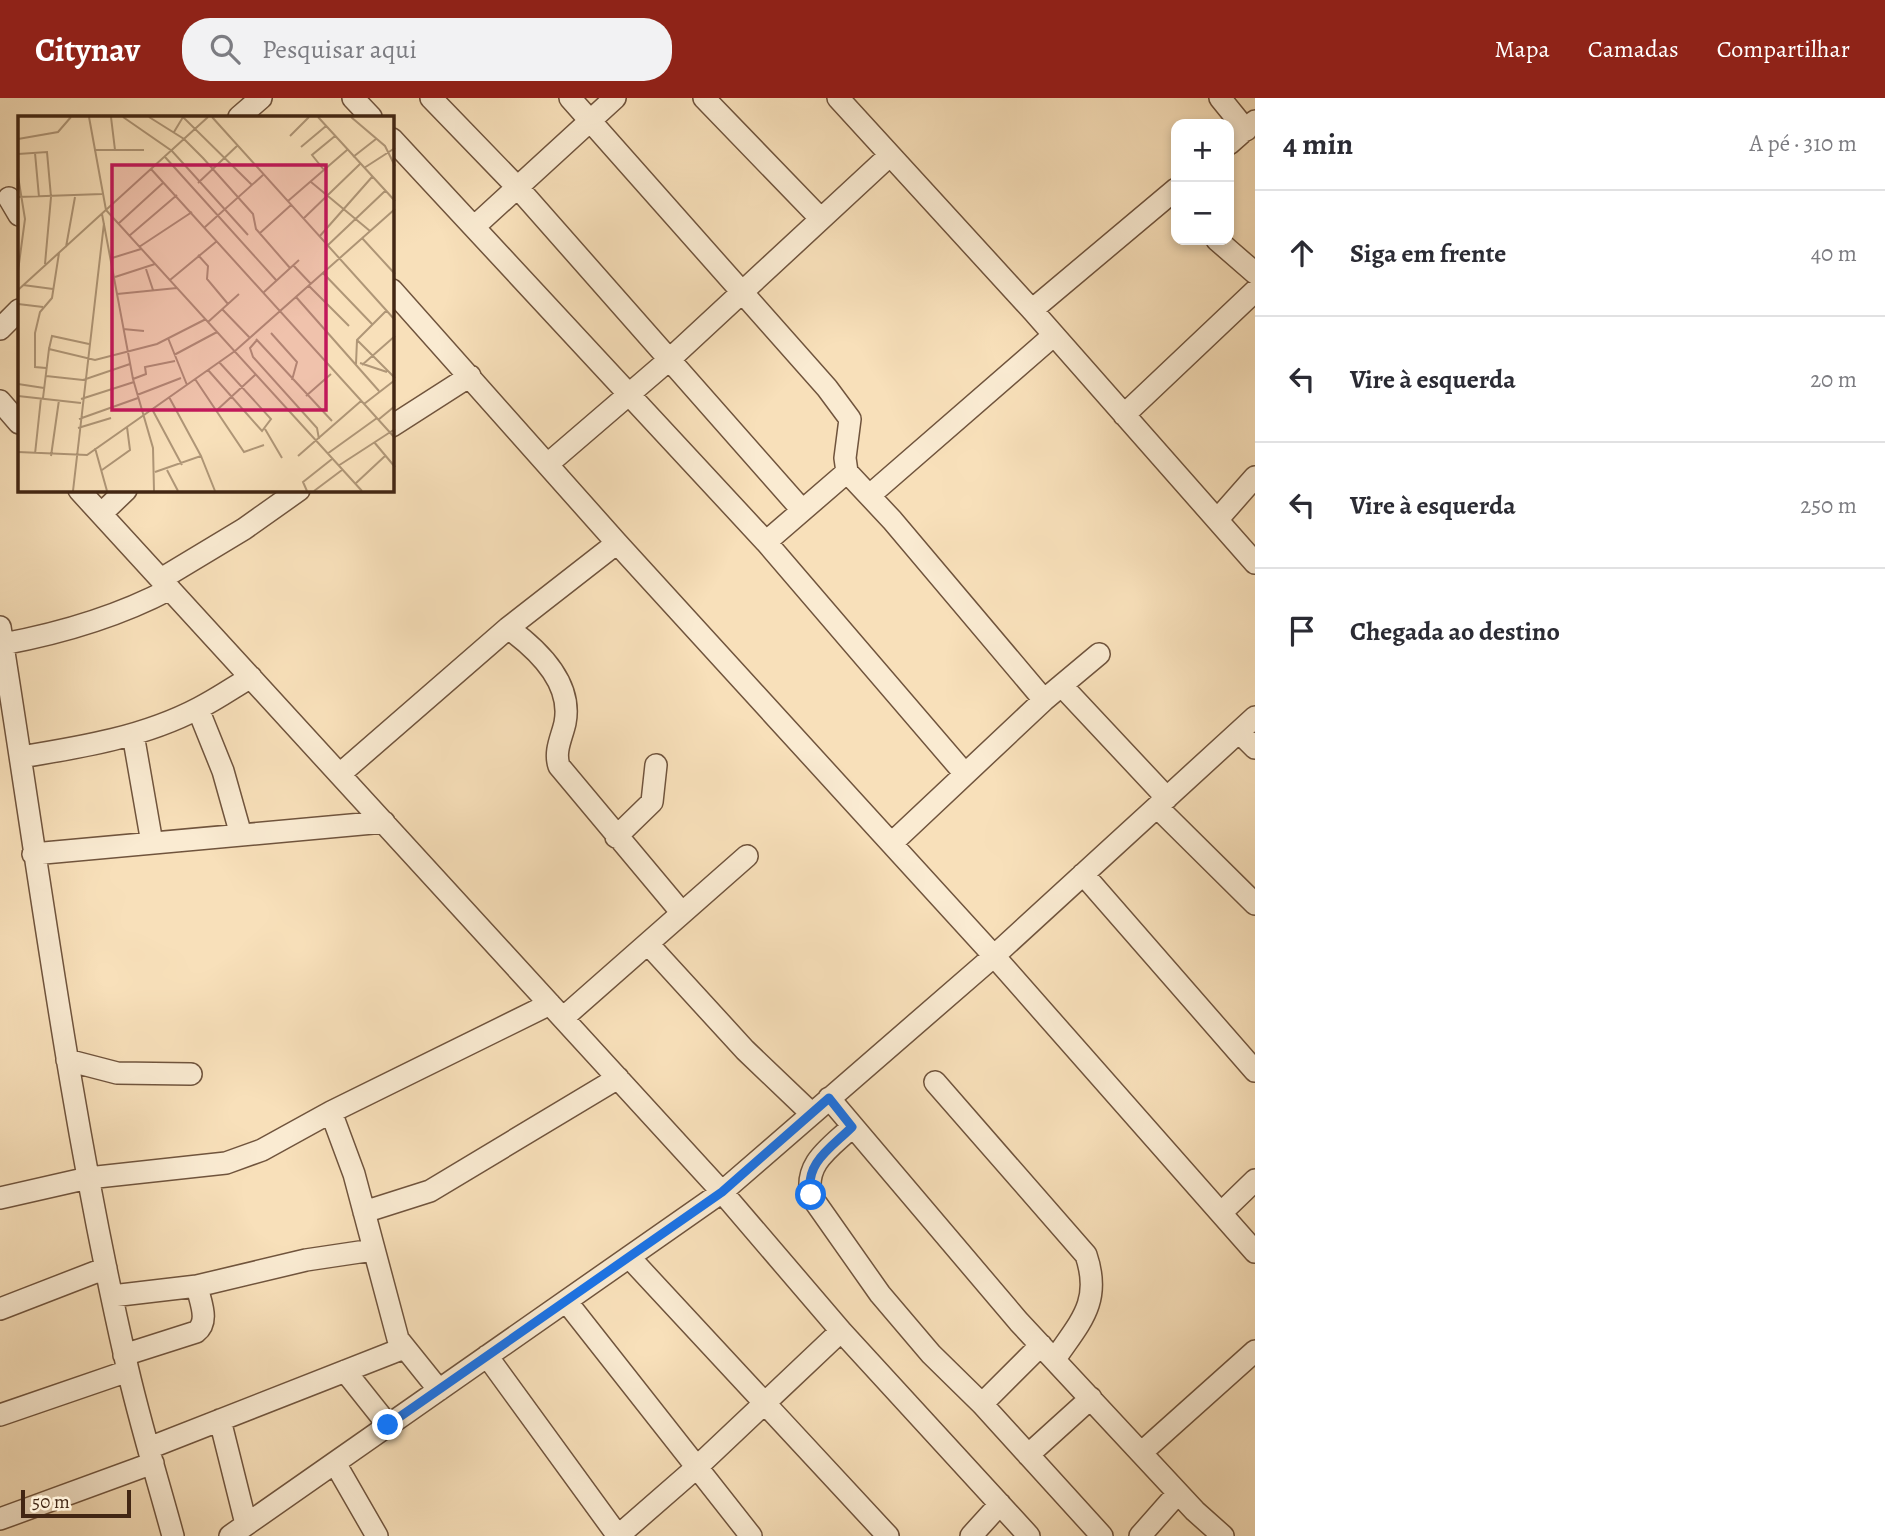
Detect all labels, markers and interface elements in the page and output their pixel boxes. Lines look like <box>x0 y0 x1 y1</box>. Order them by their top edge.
search box <box>182 18 672 81</box>
text: Citynav <box>35 27 140 72</box>
icon: search <box>206 30 244 68</box>
text: Pesquisar aqui <box>262 32 417 67</box>
text: Mapa <box>1495 33 1550 65</box>
text: Camadas <box>1588 33 1679 65</box>
text: Compartilhar <box>1717 33 1850 65</box>
inset map <box>18 116 394 492</box>
map controls <box>1171 119 1234 245</box>
button: + <box>1171 119 1234 182</box>
text: 4 min <box>1283 124 1353 164</box>
text: A pé · 310 m <box>1750 128 1857 159</box>
button: − <box>1171 182 1234 245</box>
icon: ahead <box>1283 234 1321 272</box>
text: Siga em frente <box>1350 236 1506 271</box>
text: 40 m <box>1811 238 1857 269</box>
icon: left <box>1283 360 1321 398</box>
text: Vire à esquerda <box>1350 362 1516 397</box>
text: 20 m <box>1810 364 1857 395</box>
icon: left <box>1283 486 1321 524</box>
text: Vire à esquerda <box>1350 488 1516 523</box>
text: 250 m <box>1800 490 1857 521</box>
icon: arrive <box>1283 612 1321 650</box>
text: Chegada ao destino <box>1350 614 1560 649</box>
route start <box>795 1179 826 1210</box>
route end <box>372 1409 403 1440</box>
scale bar <box>21 1487 131 1519</box>
text: 50 m <box>32 1489 70 1515</box>

